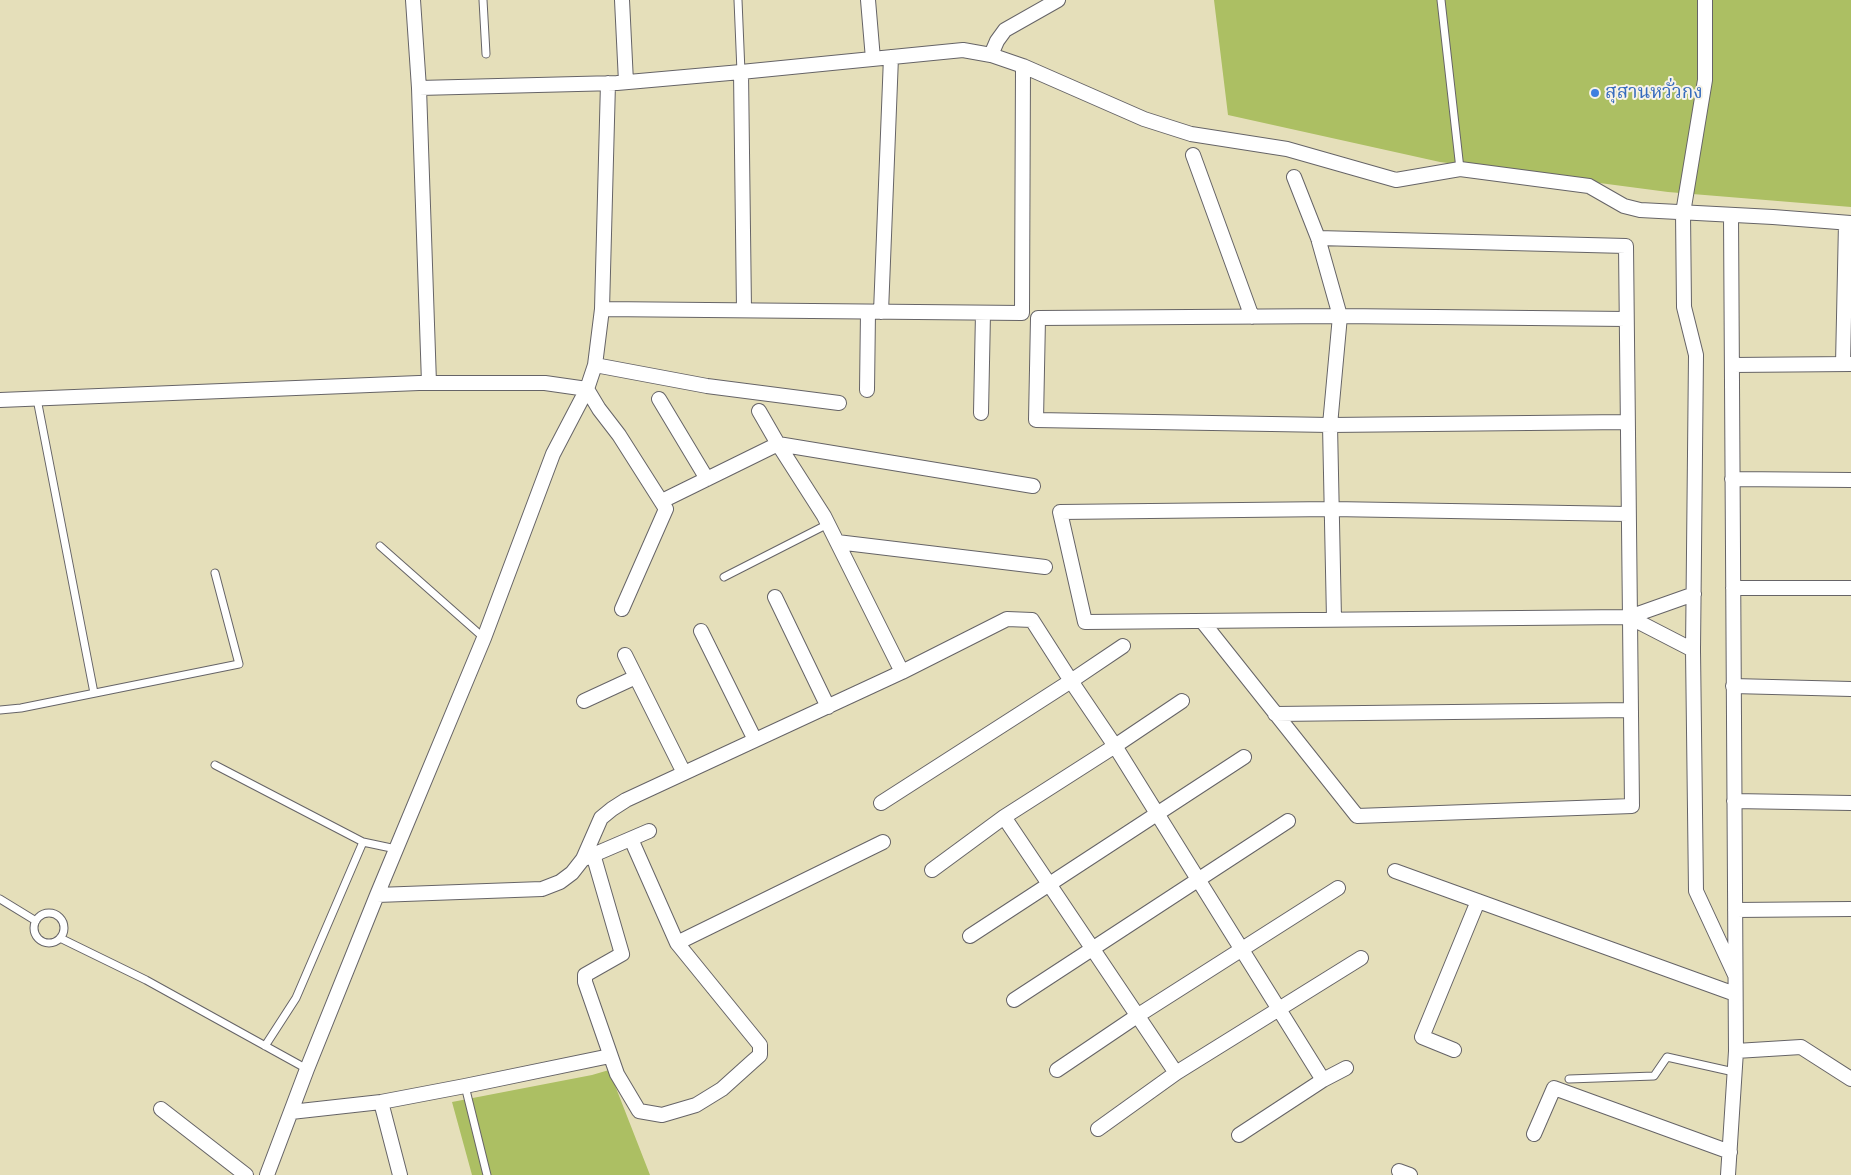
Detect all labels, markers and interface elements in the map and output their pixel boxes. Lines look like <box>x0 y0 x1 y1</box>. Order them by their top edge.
place label: สุสานหวั่วกง <box>1605 82 1703 104</box>
marker: สุสานหวั่วกง <box>1589 87 1601 99</box>

